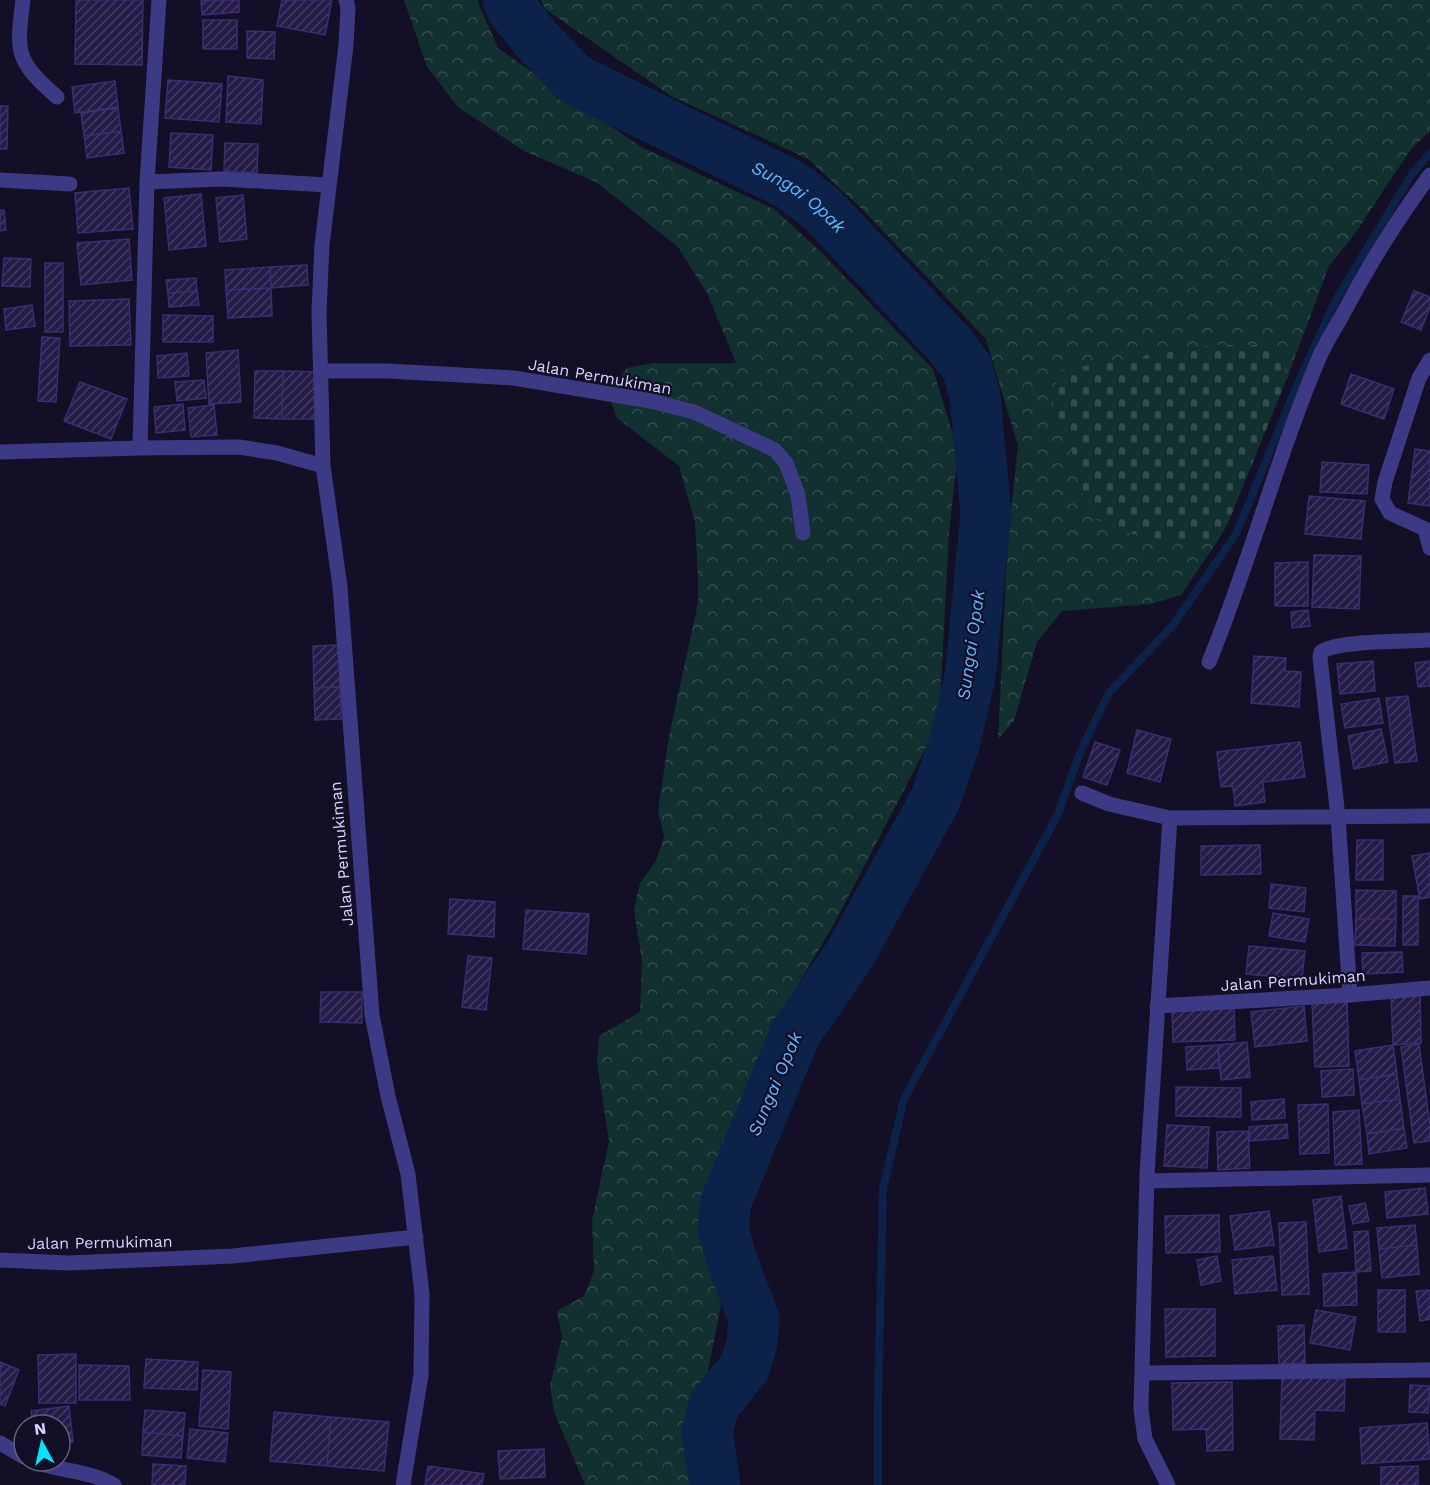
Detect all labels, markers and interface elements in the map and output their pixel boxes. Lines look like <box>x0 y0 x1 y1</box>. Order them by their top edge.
water label: Sungai Opak <box>748 156 851 238</box>
street label: Jalan Permukiman <box>527 355 673 398</box>
water label: Sungai Opak <box>952 587 989 701</box>
street label: Jalan Permukiman <box>326 781 357 927</box>
street label: Jalan Permukiman <box>1220 966 1366 995</box>
water label: Sungai Opak <box>743 1028 806 1139</box>
street label: Jalan Permukiman <box>27 1232 173 1253</box>
north arrow <box>12 1413 72 1473</box>
text: N <box>33 1418 47 1439</box>

